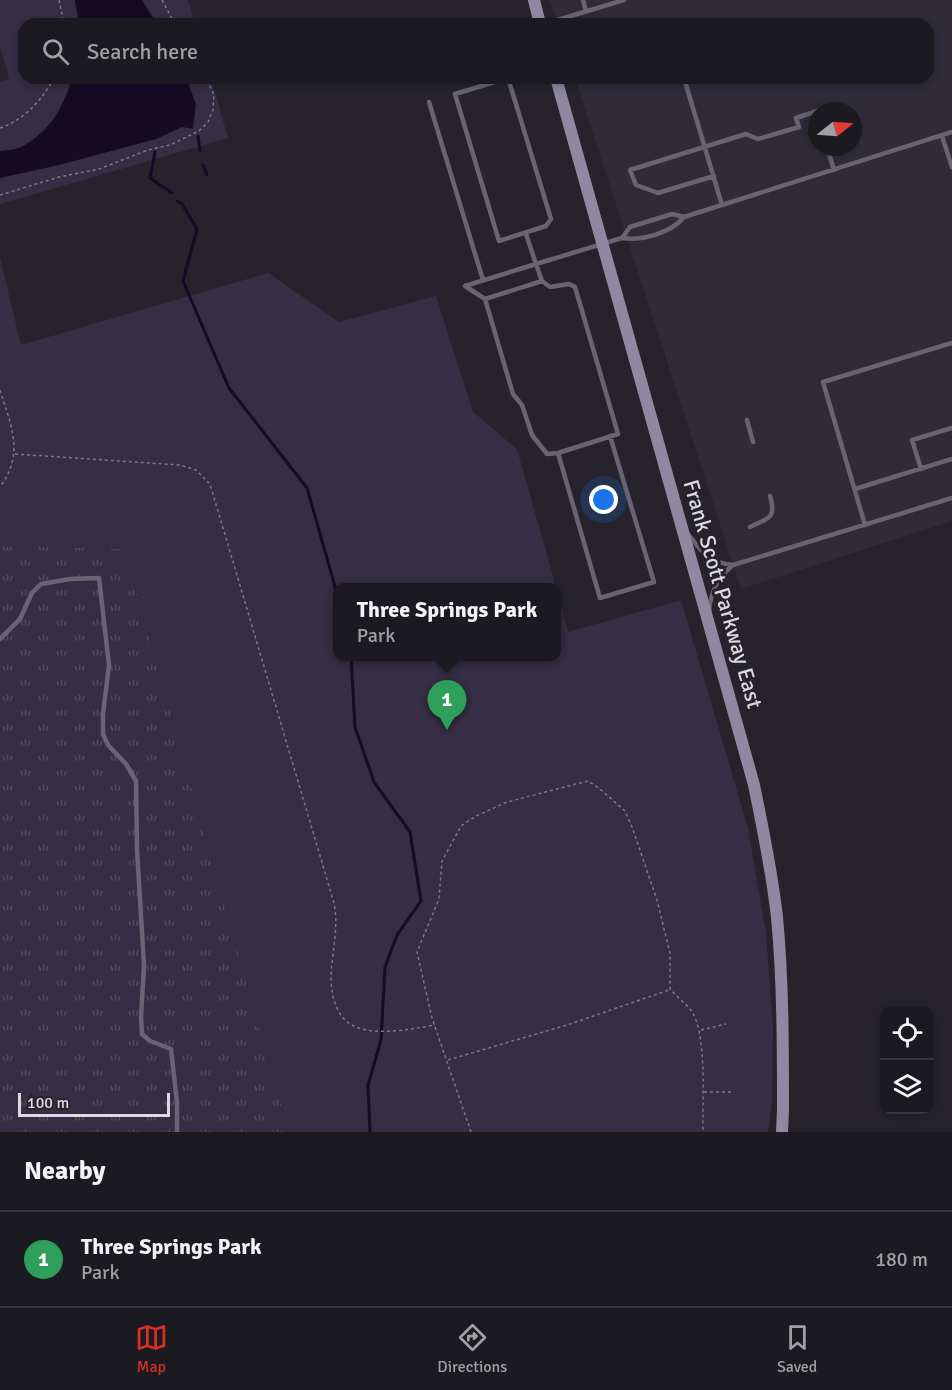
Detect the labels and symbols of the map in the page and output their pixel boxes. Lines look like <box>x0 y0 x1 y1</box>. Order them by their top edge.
north arrow <box>808 102 862 156</box>
street label: Frank Scott Parkway East <box>677 477 769 712</box>
your location <box>589 485 618 514</box>
pin: 1 <box>428 680 466 730</box>
scale bar <box>18 1090 170 1118</box>

